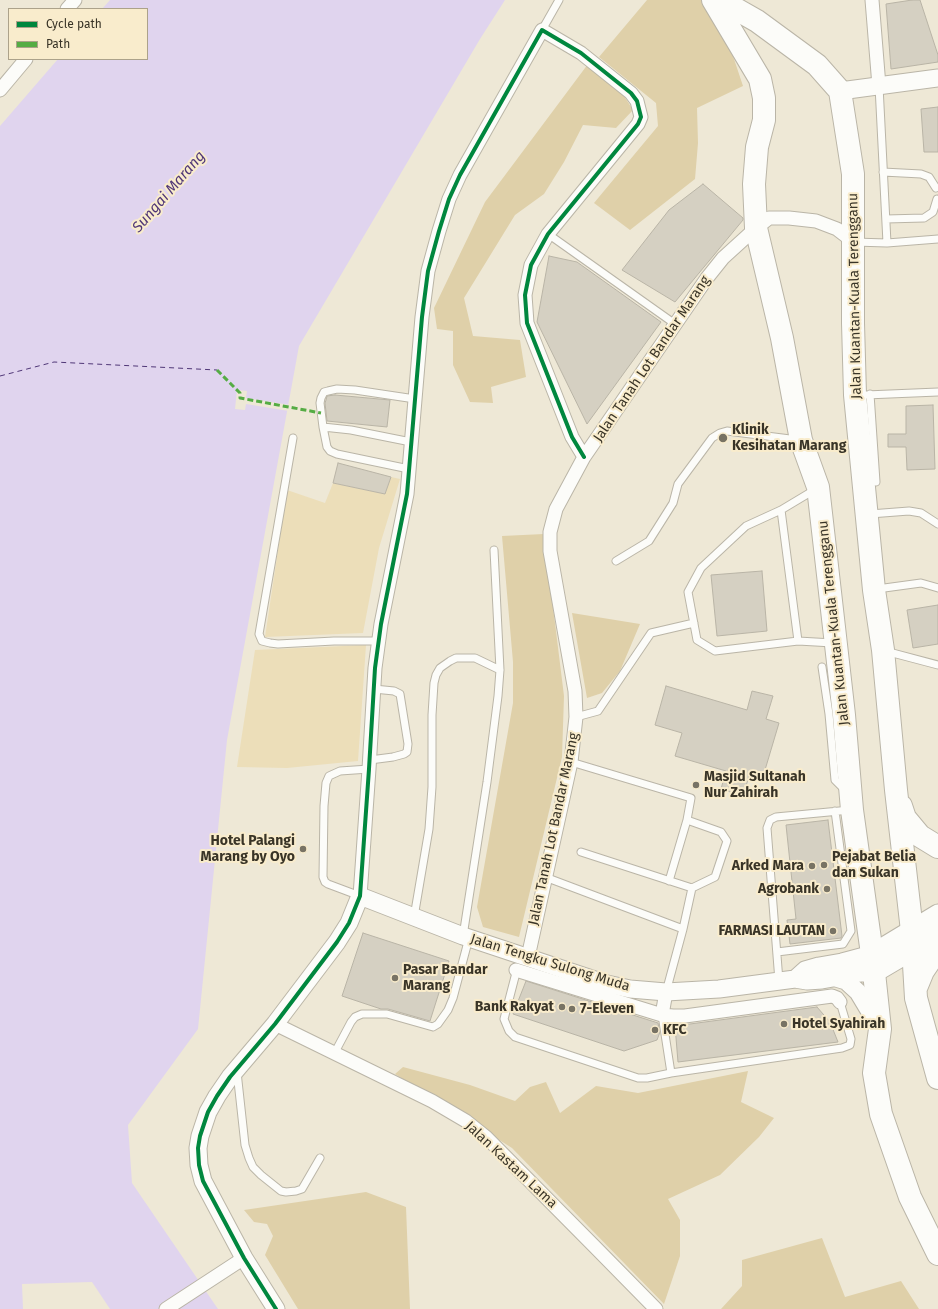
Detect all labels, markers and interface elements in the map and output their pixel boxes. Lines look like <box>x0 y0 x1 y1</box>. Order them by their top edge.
legend <box>8 8 148 60</box>
text: Cycle path <box>46 17 102 31</box>
text: Path <box>46 37 70 51</box>
water label: Sungai Marang <box>129 148 209 236</box>
street label: Jalan Kuantan-Kuala Terengganu <box>845 193 865 399</box>
street label: Jalan Tanah Lot Bandar Marang <box>590 273 714 445</box>
place label: Klinik Kesihatan Marang <box>732 422 846 454</box>
marker: Klinik Kesihatan Marang <box>717 432 729 444</box>
street label: Jalan Kuantan-Kuala Terengganu <box>815 520 853 726</box>
street label: Jalan Tanah Lot Bandar Marang <box>525 731 583 927</box>
place label: Masjid Sultanah Nur Zahirah <box>704 769 806 802</box>
marker: Masjid Sultanah Nur Zahirah <box>691 780 701 790</box>
place label: Hotel Palangi Marang by Oyo <box>201 833 295 866</box>
marker: Hotel Palangi Marang by Oyo <box>298 844 308 854</box>
place label: Pejabat Belia dan Sukan <box>832 849 916 882</box>
place label: Arked Mara <box>732 858 804 874</box>
marker: Pejabat Belia dan Sukan <box>819 860 829 870</box>
marker: Arked Mara <box>807 861 817 871</box>
place label: Agrobank <box>758 881 819 897</box>
marker: Agrobank <box>822 884 832 894</box>
place label: FARMASI LAUTAN <box>718 923 825 939</box>
marker: FARMASI LAUTAN <box>828 926 838 936</box>
street label: Jalan Tengku Sulong Muda <box>468 931 632 995</box>
place label: Pasar Bandar Marang <box>403 962 488 994</box>
marker: Pasar Bandar Marang <box>390 973 400 983</box>
place label: Bank Rakyat <box>475 999 554 1015</box>
place label: 7-Eleven <box>580 1001 634 1017</box>
marker: Bank Rakyat <box>557 1002 567 1012</box>
marker: 7-Eleven <box>567 1004 577 1014</box>
place label: Hotel Syahirah <box>792 1016 885 1032</box>
marker: Hotel Syahirah <box>779 1019 789 1029</box>
place label: KFC <box>663 1022 686 1038</box>
marker: KFC <box>650 1025 660 1035</box>
street label: Jalan Kastam Lama <box>461 1118 561 1212</box>

